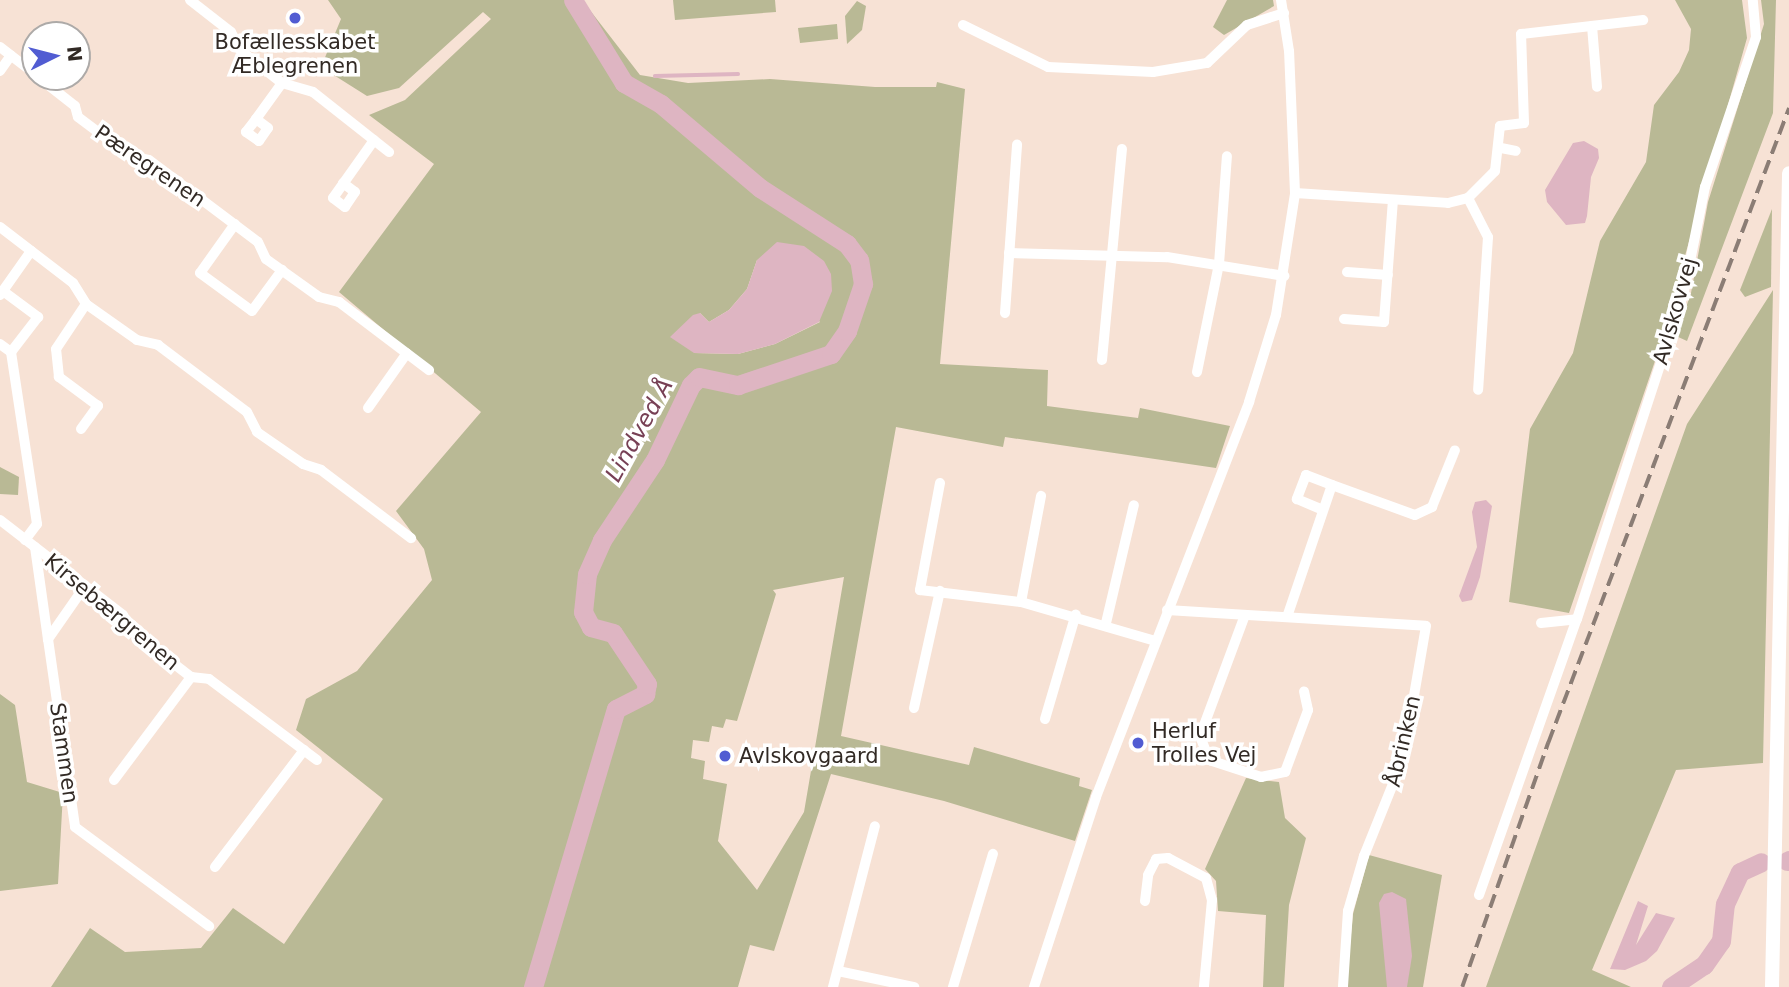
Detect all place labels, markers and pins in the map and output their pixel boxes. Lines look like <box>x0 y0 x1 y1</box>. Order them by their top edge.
marker: Bofællesskabet Æblegrenen <box>287 10 303 26</box>
place label: Bofællesskabet Æblegrenen <box>215 29 375 79</box>
place label: Herluf Trolles Vej <box>1152 718 1256 768</box>
marker: Herluf Trolles Vej <box>1130 735 1146 751</box>
place label: Avlskovgaard <box>739 743 879 769</box>
marker: Avlskovgaard <box>717 748 733 764</box>

